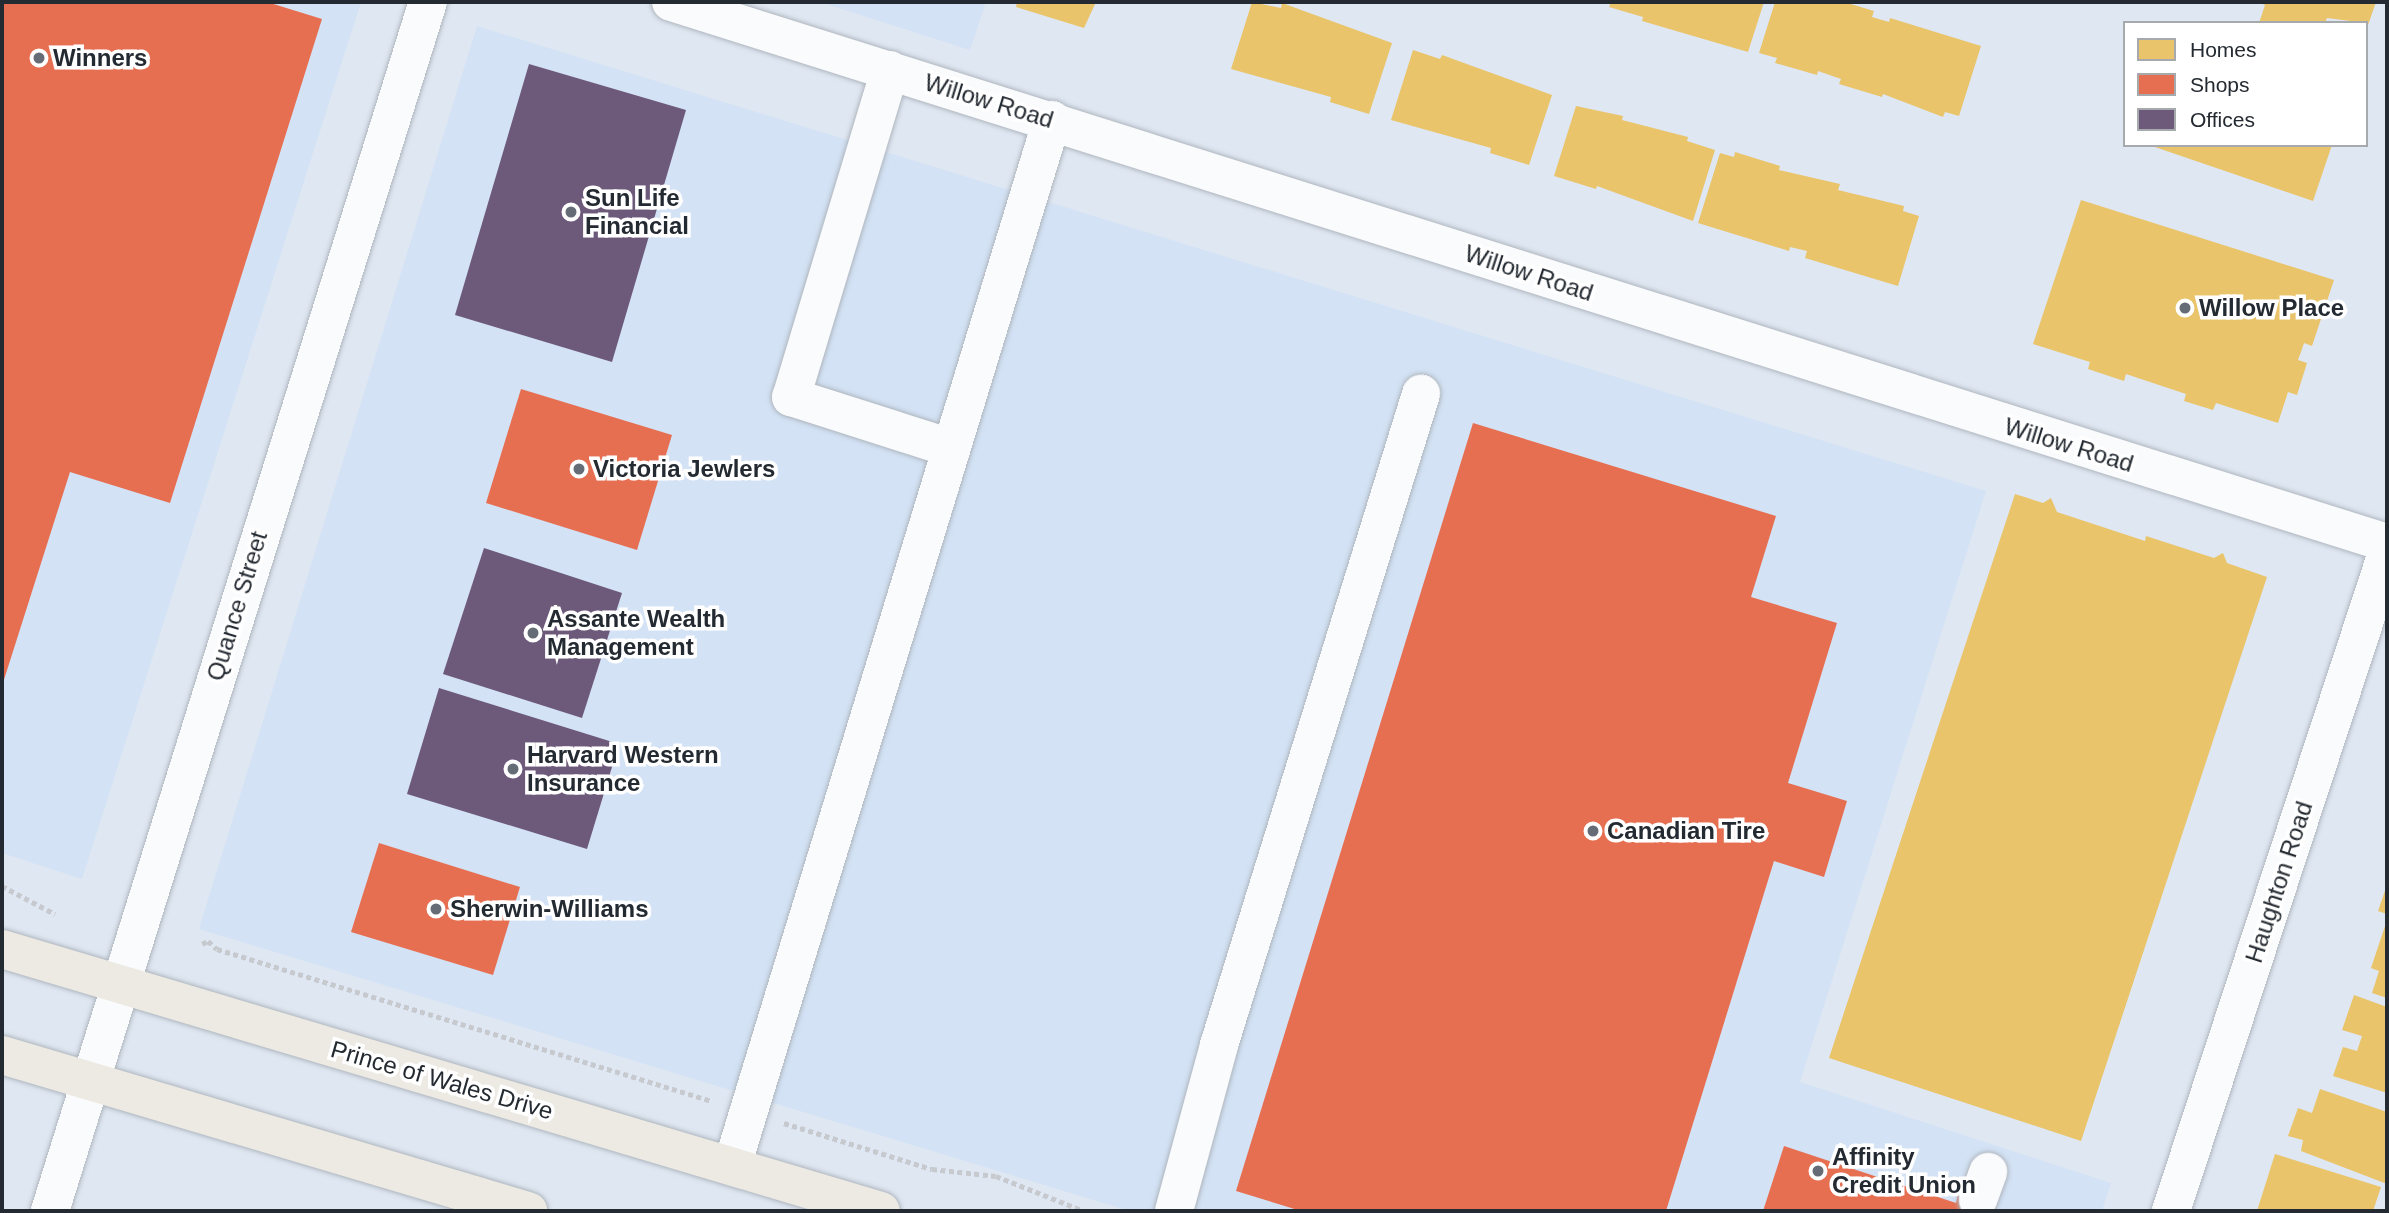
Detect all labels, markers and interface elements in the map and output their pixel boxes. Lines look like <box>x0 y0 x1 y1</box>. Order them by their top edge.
legend <box>2123 21 2368 147</box>
text: Homes <box>2190 38 2257 61</box>
place label: Winners <box>53 44 147 72</box>
marker: Winners <box>31 50 47 66</box>
street label: Willow Road <box>921 68 1057 134</box>
text: Shops <box>2190 73 2250 96</box>
text: Offices <box>2190 108 2255 131</box>
place label: Sun Life Financial <box>585 184 689 240</box>
marker: Sun Life Financial <box>563 204 579 220</box>
street label: Willow Road <box>1461 239 1597 307</box>
place label: Willow Place <box>2199 294 2344 322</box>
marker: Willow Place <box>2177 300 2193 316</box>
street label: Willow Road <box>2001 412 2137 478</box>
place label: Victoria Jewlers <box>593 455 775 483</box>
marker: Victoria Jewlers <box>571 461 587 477</box>
street label: Quance Street <box>201 528 273 684</box>
place label: Assante Wealth Management <box>547 605 725 661</box>
marker: Assante Wealth Management <box>525 625 541 641</box>
place label: Harvard Western Insurance <box>527 741 719 797</box>
marker: Harvard Western Insurance <box>505 761 521 777</box>
street label: Haughton Road <box>2239 798 2319 966</box>
place label: Canadian Tire <box>1607 817 1765 845</box>
marker: Canadian Tire <box>1585 823 1601 839</box>
place label: Sherwin-Williams <box>450 895 648 923</box>
marker: Sherwin-Williams <box>428 901 444 917</box>
street label: Prince of Wales Drive <box>328 1034 556 1126</box>
place label: Affinity Credit Union <box>1832 1143 1976 1199</box>
marker: Affinity Credit Union <box>1810 1163 1826 1179</box>

